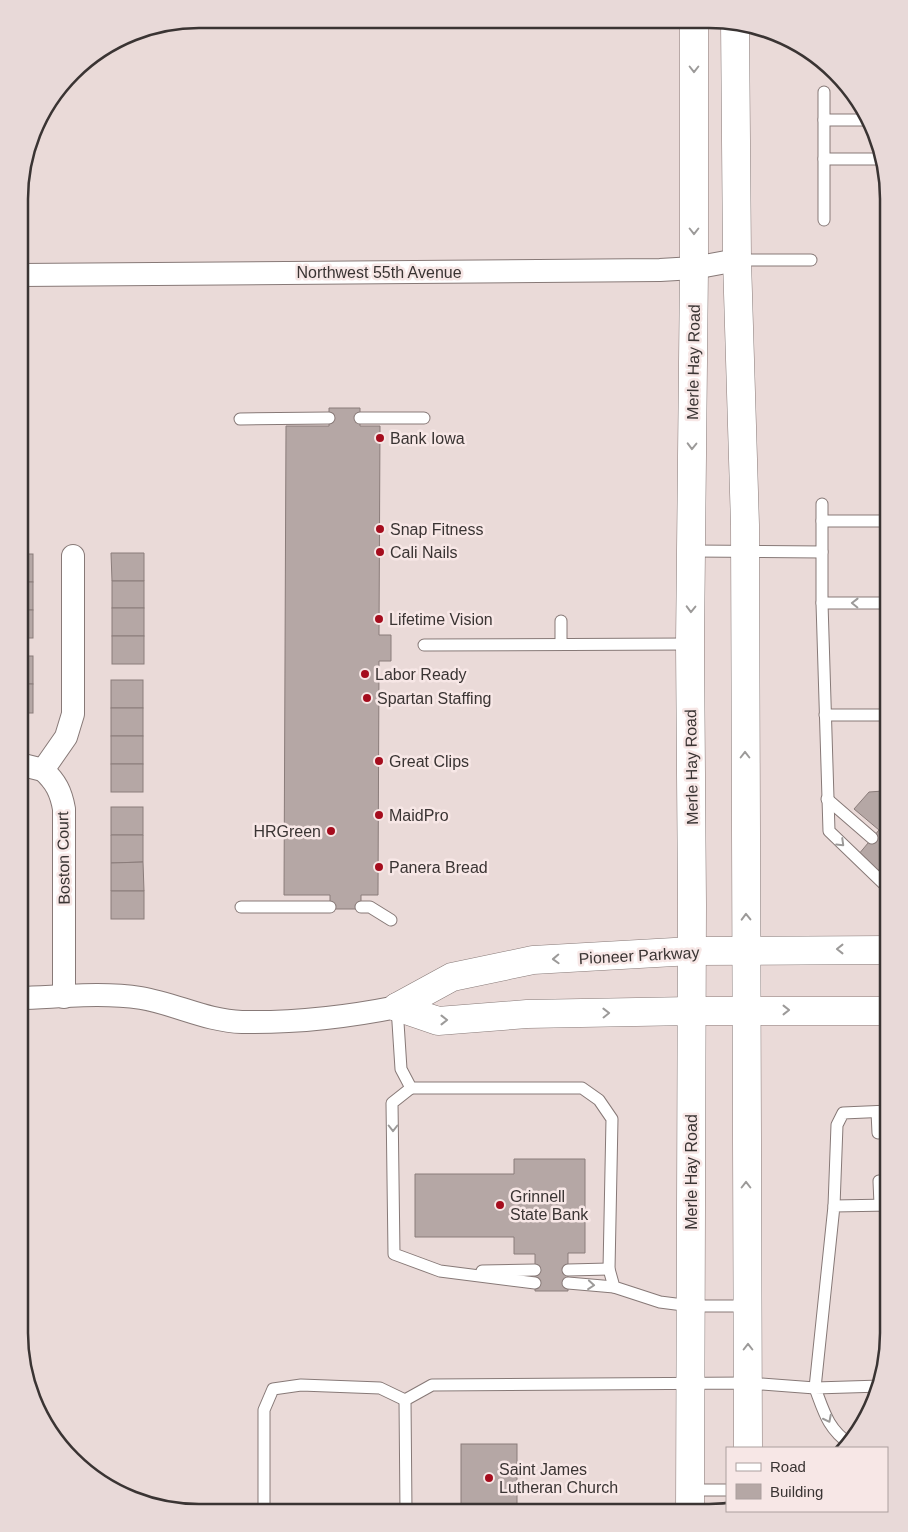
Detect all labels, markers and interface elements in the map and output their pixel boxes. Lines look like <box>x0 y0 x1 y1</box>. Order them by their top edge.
one-way arrow <box>689 66 699 73</box>
one-way arrow <box>689 228 699 236</box>
street label: Northwest 55th Avenue <box>296 264 462 281</box>
street label: Merle Hay Road <box>684 304 703 420</box>
place label: Bank Iowa <box>390 430 465 447</box>
marker: Bank Iowa <box>374 432 386 444</box>
one-way arrow <box>687 443 697 451</box>
place label: Snap Fitness <box>390 521 483 538</box>
marker: Snap Fitness <box>374 523 386 535</box>
place label: Cali Nails <box>390 544 458 561</box>
marker: Cali Nails <box>374 546 386 558</box>
one-way arrow <box>851 598 859 608</box>
one-way arrow <box>685 605 696 613</box>
place label: Lifetime Vision <box>389 611 493 628</box>
marker: Lifetime Vision <box>373 613 385 625</box>
place label: Labor Ready <box>375 666 467 683</box>
marker: Labor Ready <box>359 668 371 680</box>
place label: Spartan Staffing <box>377 690 491 707</box>
marker: Spartan Staffing <box>361 692 373 704</box>
street label: Merle Hay Road <box>682 709 701 825</box>
one-way arrow <box>740 750 750 758</box>
place label: Great Clips <box>389 753 469 770</box>
marker: Great Clips <box>373 755 385 767</box>
place label: MaidPro <box>389 807 449 824</box>
marker: MaidPro <box>373 809 385 821</box>
street label: Boston Court <box>54 811 73 905</box>
place label: HRGreen <box>253 823 321 840</box>
marker: HRGreen <box>325 825 337 837</box>
one-way arrow <box>835 837 844 846</box>
place label: Panera Bread <box>389 859 488 876</box>
marker: Panera Bread <box>373 861 385 873</box>
one-way arrow <box>741 913 751 920</box>
street label: Pioneer Parkway <box>578 944 700 967</box>
one-way arrow <box>836 944 844 954</box>
one-way arrow <box>551 954 559 964</box>
one-way arrow <box>782 1005 790 1015</box>
one-way arrow <box>602 1008 610 1018</box>
one-way arrow <box>440 1015 448 1025</box>
street label: Merle Hay Road <box>683 1114 700 1230</box>
one-way arrow <box>387 1124 398 1132</box>
one-way arrow <box>741 1180 752 1188</box>
place label: Grinnell State Bank <box>510 1188 589 1223</box>
marker: Grinnell State Bank <box>494 1199 506 1211</box>
one-way arrow <box>588 1280 596 1291</box>
one-way arrow <box>743 1343 753 1350</box>
one-way arrow <box>822 1414 832 1423</box>
legend <box>726 1447 888 1512</box>
text: Road <box>770 1458 806 1475</box>
place label: Saint James Lutheran Church <box>499 1461 618 1496</box>
marker: Saint James Lutheran Church <box>483 1472 495 1484</box>
text: Building <box>770 1483 823 1500</box>

